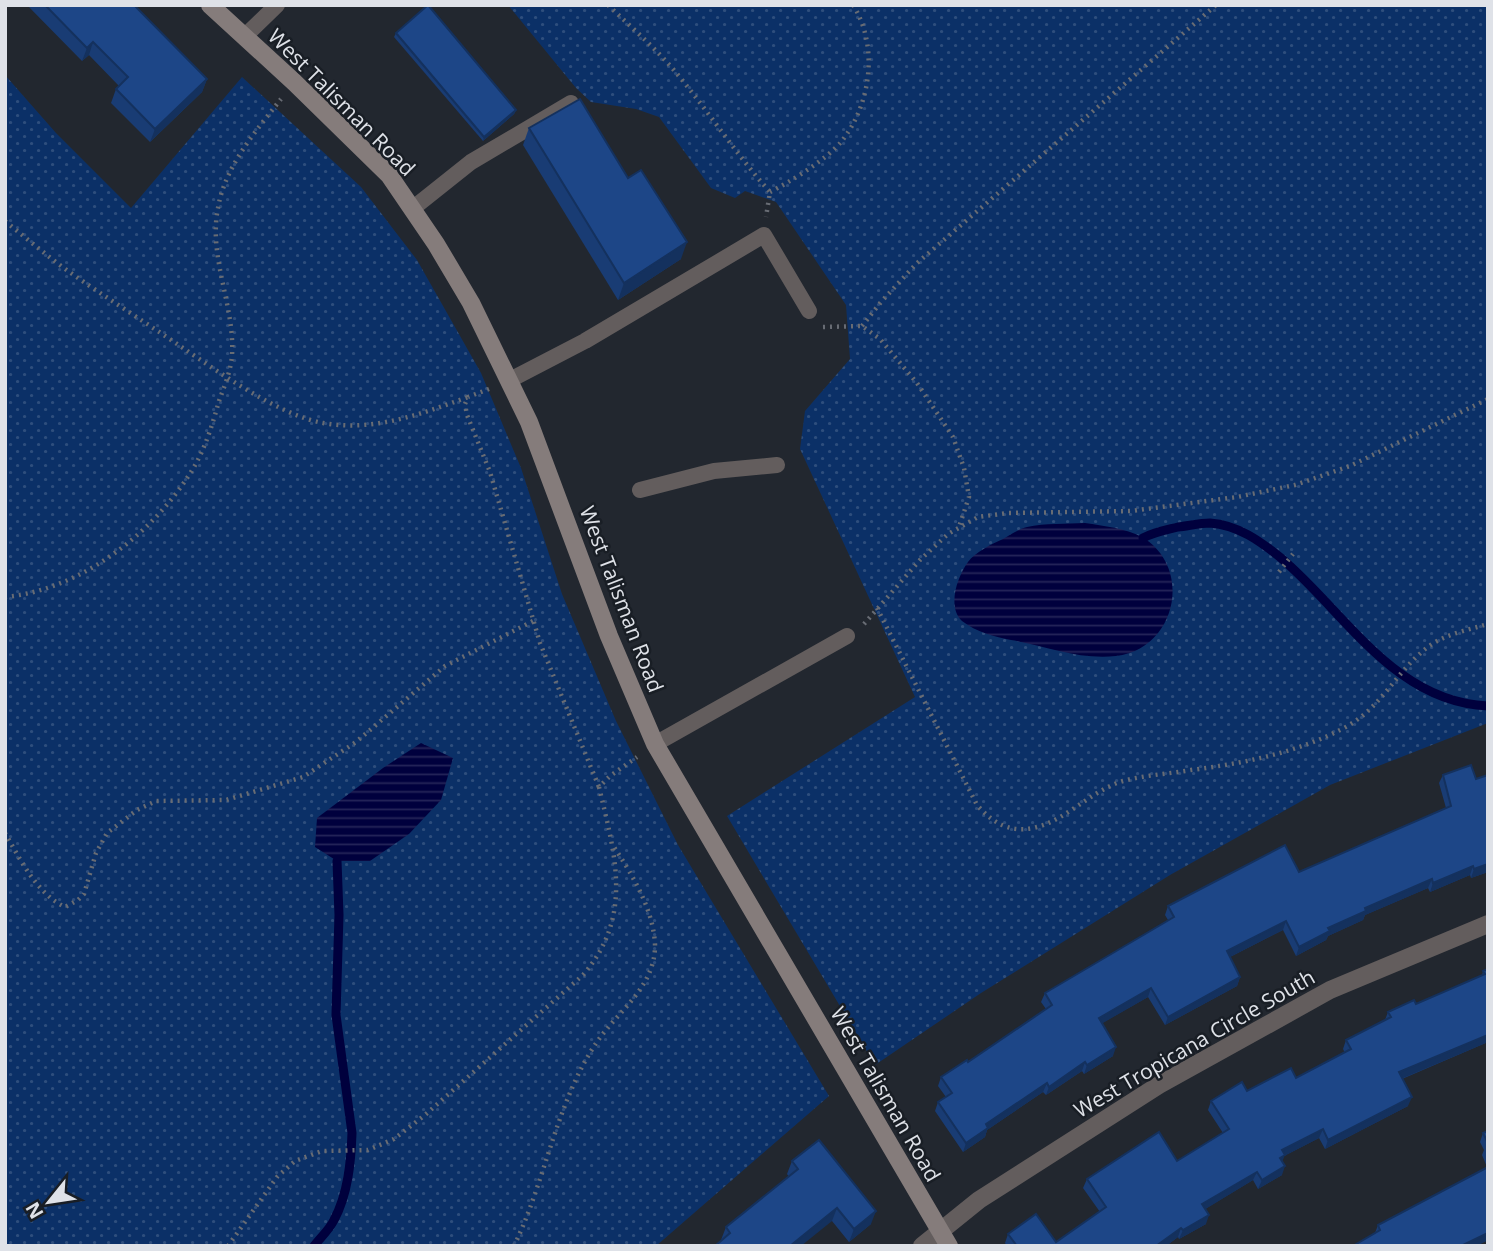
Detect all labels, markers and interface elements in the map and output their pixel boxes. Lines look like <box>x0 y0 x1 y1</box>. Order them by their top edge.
street label: West Talisman Road <box>262 22 422 182</box>
street label: West Talisman Road <box>574 502 670 696</box>
street label: West Tropicana Circle South <box>1068 962 1320 1124</box>
street label: West Talisman Road <box>824 1001 948 1187</box>
north arrow <box>14 1167 84 1237</box>
text: N <box>19 1197 49 1224</box>

